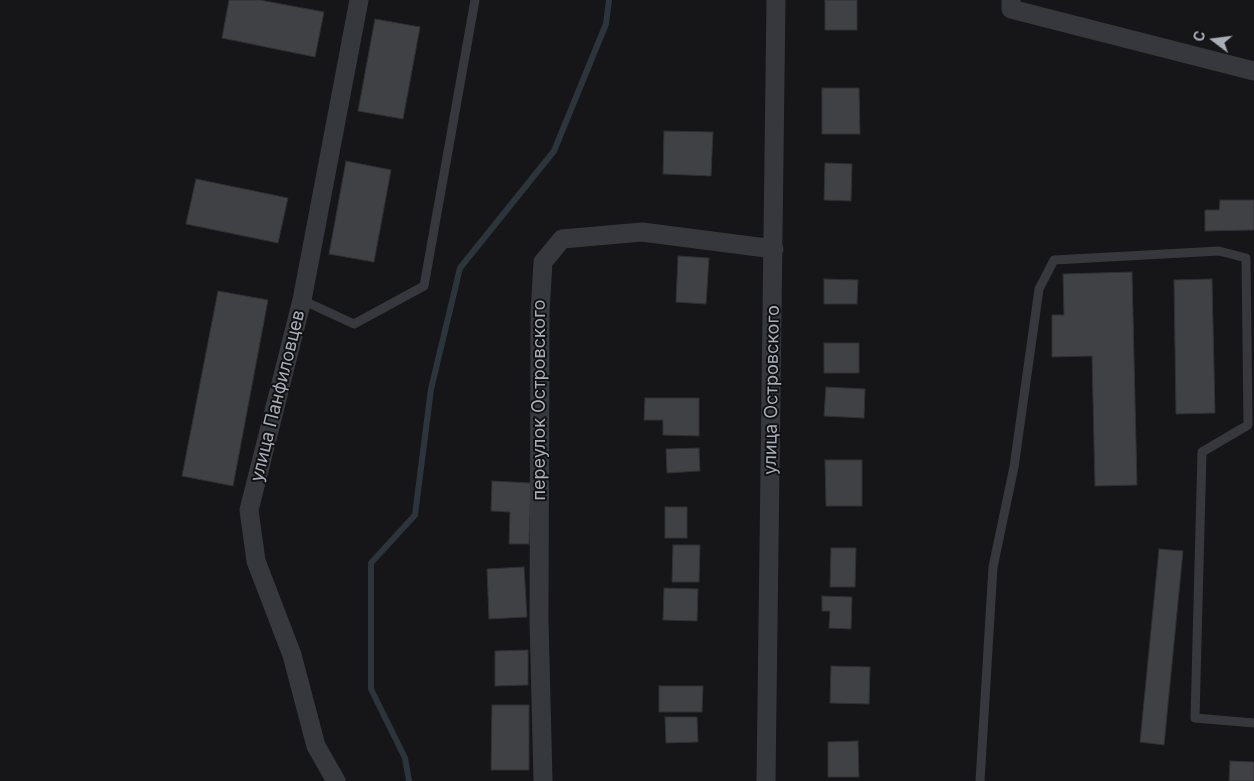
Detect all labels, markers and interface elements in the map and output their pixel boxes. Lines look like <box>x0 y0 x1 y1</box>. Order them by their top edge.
north arrow <box>1189 15 1239 65</box>
text: С <box>1189 29 1209 43</box>
street label: переулок Островского <box>529 300 551 500</box>
street label: улица Островского <box>760 305 784 475</box>
street label: улица Панфиловцев <box>246 308 310 484</box>

